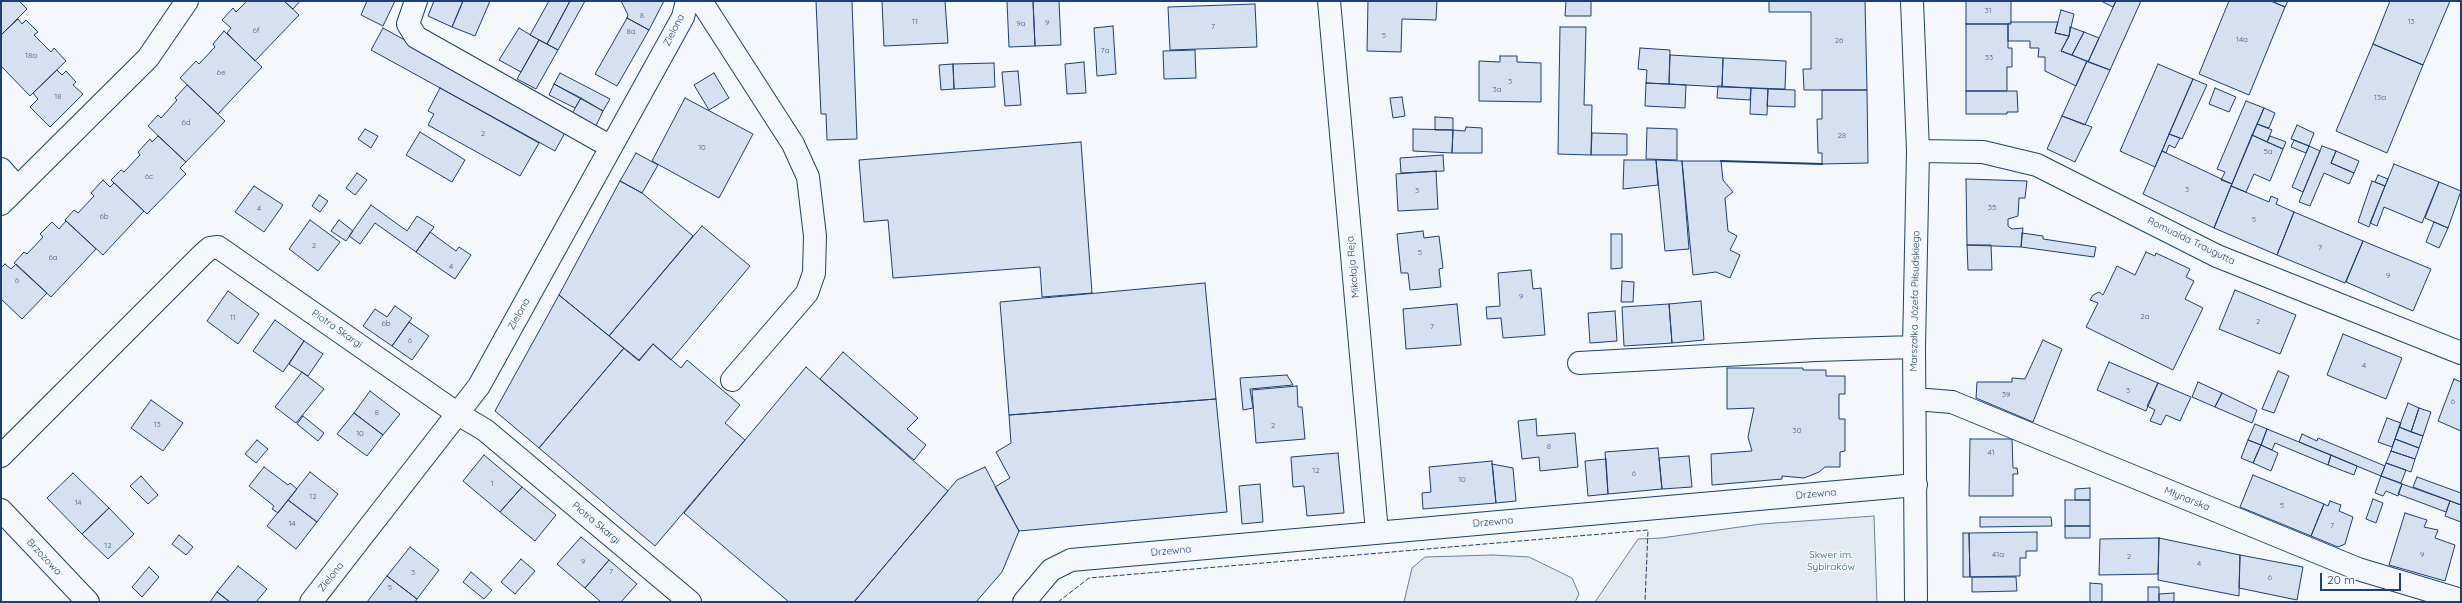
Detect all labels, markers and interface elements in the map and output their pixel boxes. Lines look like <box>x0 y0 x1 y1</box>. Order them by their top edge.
house number: 31 <box>1984 6 1992 16</box>
house number: 8 <box>640 11 644 21</box>
street label: Zielona <box>661 12 687 48</box>
house number: 11 <box>912 17 918 27</box>
house number: 13 <box>2407 17 2415 27</box>
house number: 9 <box>1045 18 1049 28</box>
house number: 9a <box>1016 19 1026 29</box>
house number: 7 <box>1211 22 1215 32</box>
house number: 6f <box>252 26 260 36</box>
house number: 8a <box>626 27 636 37</box>
house number: 5 <box>1382 31 1386 41</box>
house number: 14a <box>2236 35 2248 45</box>
house number: 26 <box>1835 36 1843 46</box>
house number: 7a <box>1101 46 1109 56</box>
house number: 18a <box>25 51 37 61</box>
house number: 33 <box>1985 53 1993 63</box>
house number: 6e <box>217 68 225 78</box>
house number: 3 <box>1508 77 1512 87</box>
house number: 3a <box>1492 85 1502 95</box>
house number: 18 <box>54 92 62 102</box>
house number: 13a <box>2374 93 2386 103</box>
house number: 6d <box>181 118 191 128</box>
house number: 2 <box>481 129 485 139</box>
house number: 28 <box>1838 131 1846 141</box>
house number: 10 <box>698 143 706 153</box>
house number: 5a <box>2263 147 2273 157</box>
house number: 6c <box>145 172 153 182</box>
house number: 3 <box>2185 185 2189 195</box>
house number: 3 <box>1415 186 1419 196</box>
house number: 35 <box>1988 203 1996 213</box>
house number: 4 <box>257 204 261 214</box>
house number: 6b <box>99 212 109 222</box>
street label: Romualda Traugutta <box>2145 215 2237 267</box>
house number: 5 <box>2252 215 2256 225</box>
street label: Marszałka Józefa Piłsudskiego <box>1908 230 1922 372</box>
street label: Mikołaja Reja <box>1344 235 1362 299</box>
house number: 2 <box>312 241 316 251</box>
house number: 7 <box>2318 243 2322 253</box>
house number: 5 <box>1418 248 1422 258</box>
house number: 6a <box>48 253 58 263</box>
house number: 4 <box>449 262 453 272</box>
house number: 9 <box>2386 271 2390 281</box>
house number: 6 <box>15 276 19 286</box>
house number: 9 <box>1519 292 1523 302</box>
street label: Zielona <box>505 296 533 332</box>
street label: Piotra Skargi <box>309 307 365 351</box>
house number: 2a <box>2140 312 2150 322</box>
house number: 11 <box>230 313 236 323</box>
house number: 2 <box>2256 317 2260 327</box>
house number: 6b <box>381 319 391 329</box>
house number: 7 <box>1430 322 1434 332</box>
house number: 6 <box>408 336 412 346</box>
house number: 4 <box>2362 361 2366 371</box>
house number: 3 <box>2126 386 2130 396</box>
house number: 39 <box>2002 390 2010 400</box>
house number: 6 <box>2451 397 2455 407</box>
house number: 8 <box>375 408 379 418</box>
house number: 13 <box>153 420 161 430</box>
house number: 2 <box>1271 421 1275 431</box>
house number: 30 <box>1793 426 1801 436</box>
house number: 10 <box>356 429 364 439</box>
house number: 8 <box>1547 442 1551 452</box>
house number: 41 <box>1987 448 1995 458</box>
house number: 12 <box>1312 466 1320 476</box>
house number: 6 <box>1632 469 1636 479</box>
house number: 10 <box>1458 475 1466 485</box>
house number: 1 <box>491 479 493 489</box>
street label: Młynarska <box>2162 484 2212 514</box>
street label: Drzewna <box>1795 486 1837 502</box>
house number: 12 <box>309 492 317 502</box>
house number: 14 <box>74 498 82 508</box>
street label: Piotra Skargi <box>569 499 623 547</box>
house number: 5 <box>2280 501 2284 511</box>
street label: Drzewna <box>1472 514 1514 530</box>
house number: 14 <box>288 519 296 529</box>
house number: 7 <box>2330 521 2334 531</box>
street label: Brzozowa <box>24 536 64 578</box>
house number: 12 <box>104 541 112 551</box>
street label: Drzewna <box>1150 543 1192 559</box>
park label: Skwer im. Sybiraków <box>1807 549 1855 572</box>
house number: 41a <box>1992 550 2004 560</box>
house number: 9 <box>2420 550 2424 560</box>
house number: 2 <box>2127 552 2131 562</box>
house number: 9 <box>581 557 585 567</box>
house number: 4 <box>2197 559 2201 569</box>
street label: Zielona <box>316 560 346 594</box>
scale bar <box>2322 565 2403 591</box>
house number: 7 <box>609 567 613 577</box>
house number: 3 <box>411 568 415 578</box>
text: 20 m <box>2327 572 2355 587</box>
house number: 6 <box>2268 573 2272 583</box>
house number: 5 <box>388 583 392 593</box>

